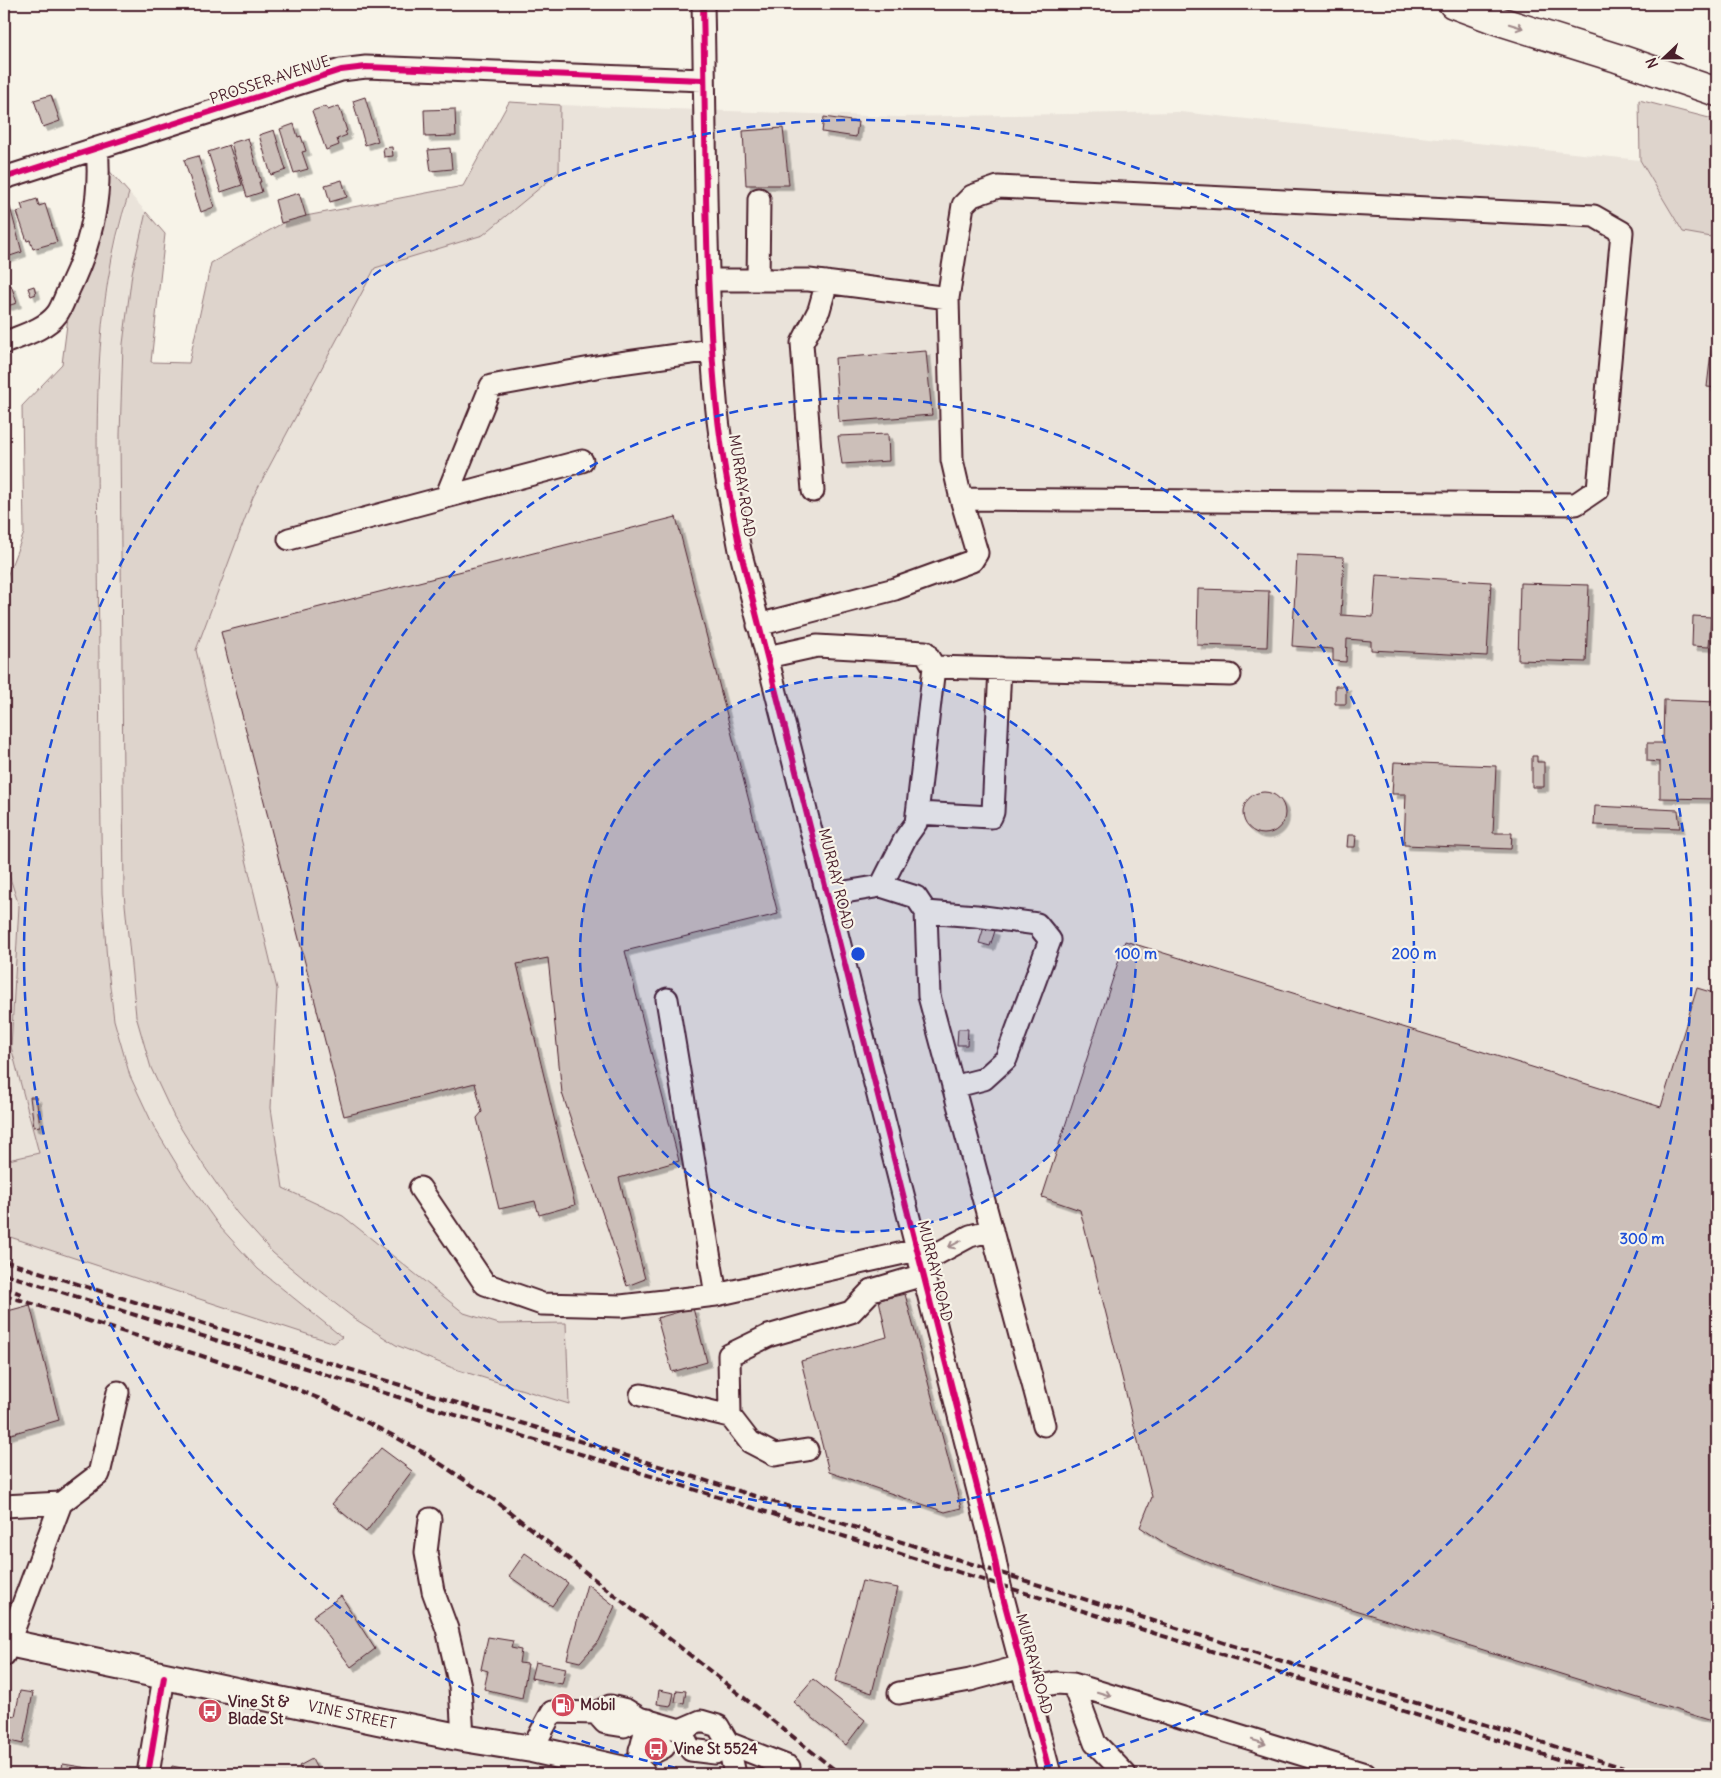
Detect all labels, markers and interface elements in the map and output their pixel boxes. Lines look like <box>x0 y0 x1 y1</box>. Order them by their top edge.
one-way arrow <box>1507 22 1523 32</box>
north arrow <box>1638 32 1688 82</box>
street label: PROSSER AVENUE <box>207 51 333 108</box>
text: N <box>1642 55 1662 71</box>
street label: MURRAY ROAD <box>725 433 760 539</box>
street label: MURRAY ROAD <box>815 826 858 932</box>
text: 100 m <box>1115 944 1157 963</box>
text: 200 m <box>1392 944 1436 963</box>
centre of rings <box>849 945 867 963</box>
street label: MURRAY ROAD <box>914 1218 957 1324</box>
text: 300 m <box>1620 1229 1665 1248</box>
one-way arrow <box>947 1239 962 1249</box>
street label: MURRAY ROAD <box>1012 1611 1057 1716</box>
one-way arrow <box>1095 1689 1111 1699</box>
place label: Vine St & Blade St <box>228 1692 290 1728</box>
fuel station icon: Mobil <box>550 1692 576 1718</box>
place label: Mobil <box>580 1695 615 1714</box>
street label: VINE STREET <box>306 1696 398 1733</box>
bus stop icon: Vine St & Blade St <box>197 1698 223 1724</box>
bus stop icon: Vine St 5524 <box>643 1736 669 1762</box>
one-way arrow <box>1251 1737 1267 1747</box>
place label: Vine St 5524 <box>674 1739 758 1758</box>

